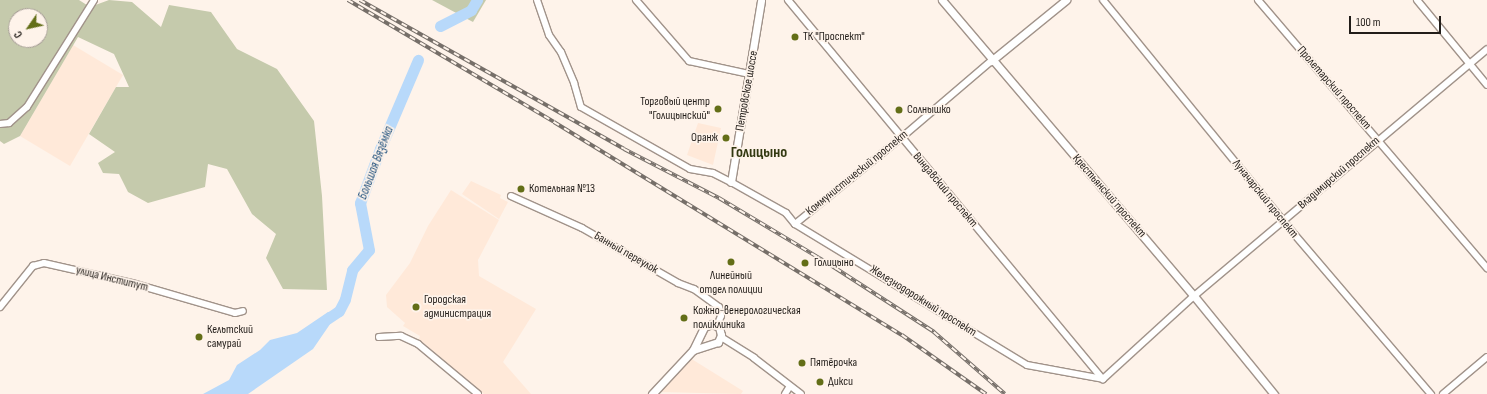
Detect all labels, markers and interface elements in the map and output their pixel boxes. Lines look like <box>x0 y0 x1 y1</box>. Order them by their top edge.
north arrow <box>8 8 48 48</box>
scale bar <box>1351 8 1443 34</box>
text: 100 m <box>1356 15 1381 30</box>
text: С <box>11 28 25 40</box>
place label: ТК "Проспект" <box>803 30 865 44</box>
marker: ТК "Проспект" <box>790 32 800 42</box>
street label: Пролетарский проспект <box>1294 43 1374 133</box>
street label: Петровское шоссе <box>733 50 761 132</box>
place label: Торговый центр "Голицынский" <box>640 95 710 123</box>
place label: Солнышко <box>907 103 951 117</box>
marker: Торговый центр "Голицынский" <box>713 104 723 114</box>
marker: Солнышко <box>894 105 904 115</box>
water label: Большая Вязёмка <box>355 124 397 202</box>
street label: Коммунистический проспект <box>803 127 911 219</box>
place label: Оранж <box>691 131 718 145</box>
marker: Оранж <box>721 133 731 143</box>
street label: Владимирский проспект <box>1295 134 1383 212</box>
district label: Голицыно <box>731 143 787 163</box>
street label: Виндавский проспект <box>910 150 980 230</box>
street label: Крестьянский проспект <box>1069 152 1149 240</box>
street label: Луначарский проспект <box>1229 157 1301 241</box>
place label: Котельная №13 <box>529 182 595 196</box>
marker: Котельная №13 <box>516 184 526 194</box>
street label: Банный переулок <box>591 229 661 277</box>
place label: Голицыно <box>814 256 854 270</box>
marker: Линейный отдел полиции <box>726 257 736 267</box>
marker: Голицыно <box>799 257 811 269</box>
street label: Железнодорожный проспект <box>867 262 979 340</box>
street label: улица Институт <box>74 263 150 295</box>
place label: Линейный отдел полиции <box>699 269 763 297</box>
place label: Городская администрация <box>424 293 491 321</box>
marker: Городская администрация <box>411 302 421 312</box>
place label: Кожно-венерологическая поликлиника <box>693 304 801 332</box>
marker: Кожно-венерологическая поликлиника <box>678 312 690 324</box>
place label: Кельтский самурай <box>207 323 253 351</box>
marker: Кельтский самурай <box>194 332 204 342</box>
place label: Пятёрочка <box>810 356 857 370</box>
marker: Пятёрочка <box>797 358 807 368</box>
place label: Дикси <box>828 375 853 389</box>
marker: Дикси <box>815 377 825 387</box>

